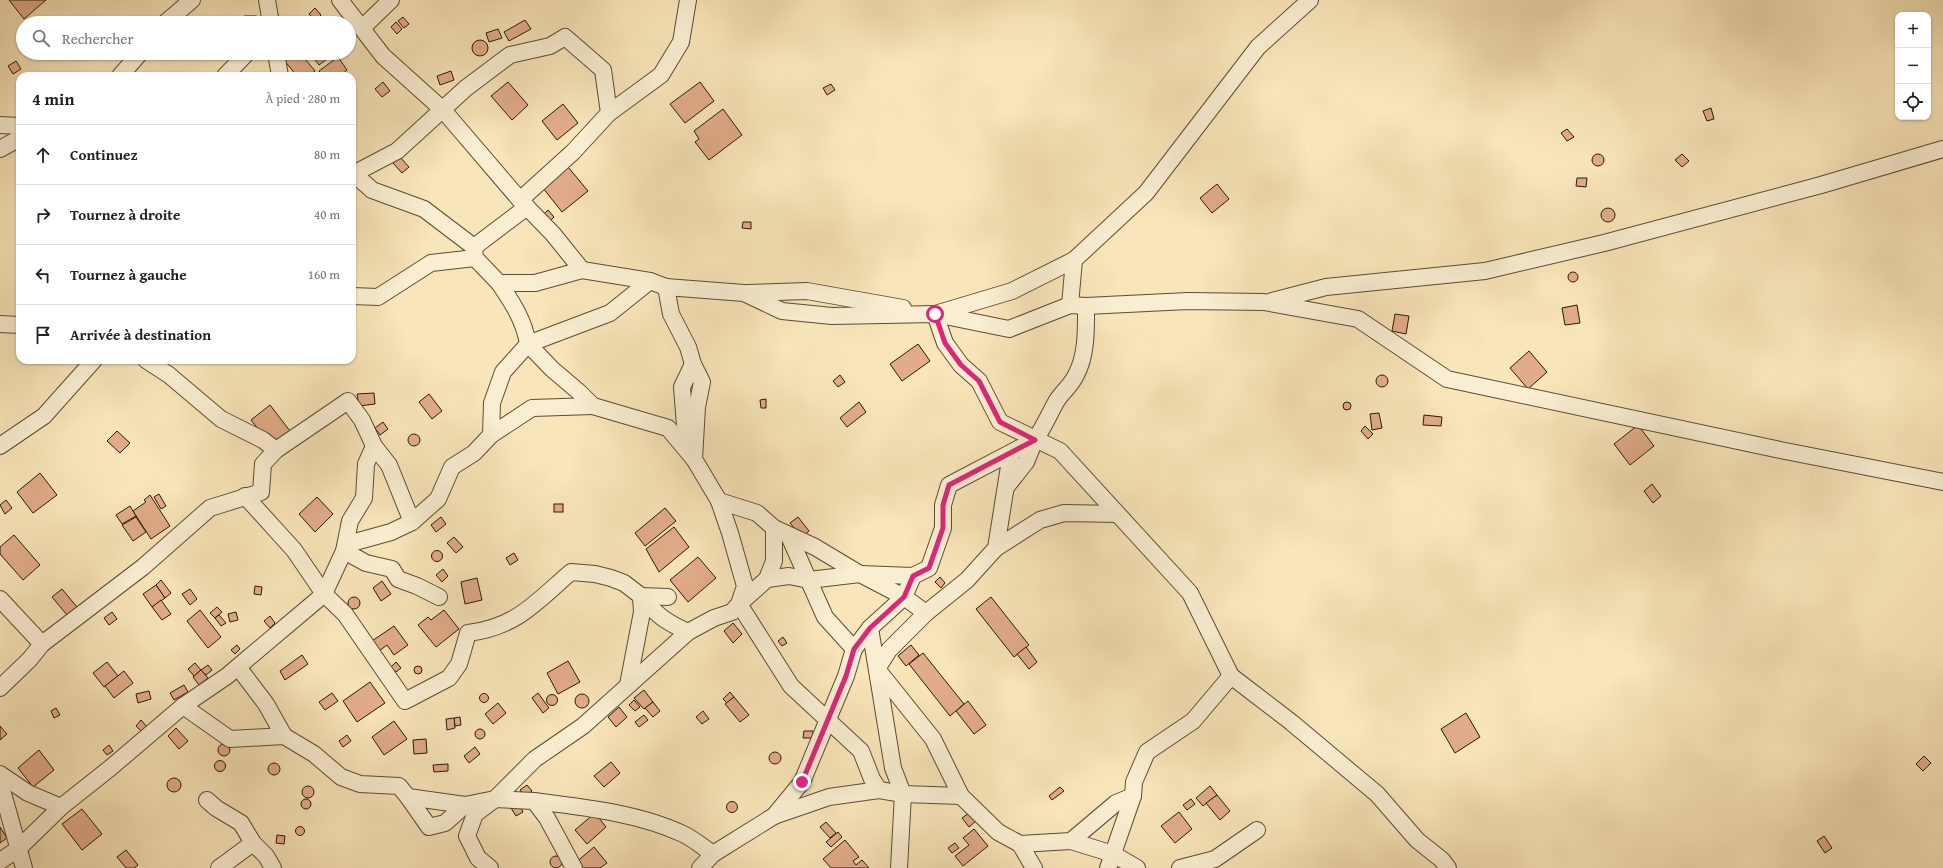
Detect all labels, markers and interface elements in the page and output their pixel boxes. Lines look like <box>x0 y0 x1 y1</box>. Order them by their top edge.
map controls <box>1895 12 1931 120</box>
button: + <box>1895 12 1931 48</box>
search box <box>16 16 356 60</box>
icon: search <box>30 27 52 49</box>
text: Rechercher <box>62 28 134 49</box>
button: − <box>1895 48 1931 84</box>
button: locate <box>1895 84 1931 120</box>
text: 4 min <box>32 86 74 111</box>
text: À pied · 280 m <box>265 89 340 108</box>
icon: ahead <box>32 144 54 166</box>
text: Continuez <box>70 144 138 165</box>
text: 80 m <box>314 145 340 164</box>
icon: right <box>32 204 54 226</box>
text: Tournez à droite <box>70 204 180 225</box>
text: 40 m <box>314 205 340 224</box>
icon: left <box>32 264 54 286</box>
text: Tournez à gauche <box>70 264 187 285</box>
text: 160 m <box>308 265 340 284</box>
route start <box>926 305 944 323</box>
icon: arrive <box>32 324 54 346</box>
text: Arrivée à destination <box>70 324 211 345</box>
route end <box>793 773 811 791</box>

